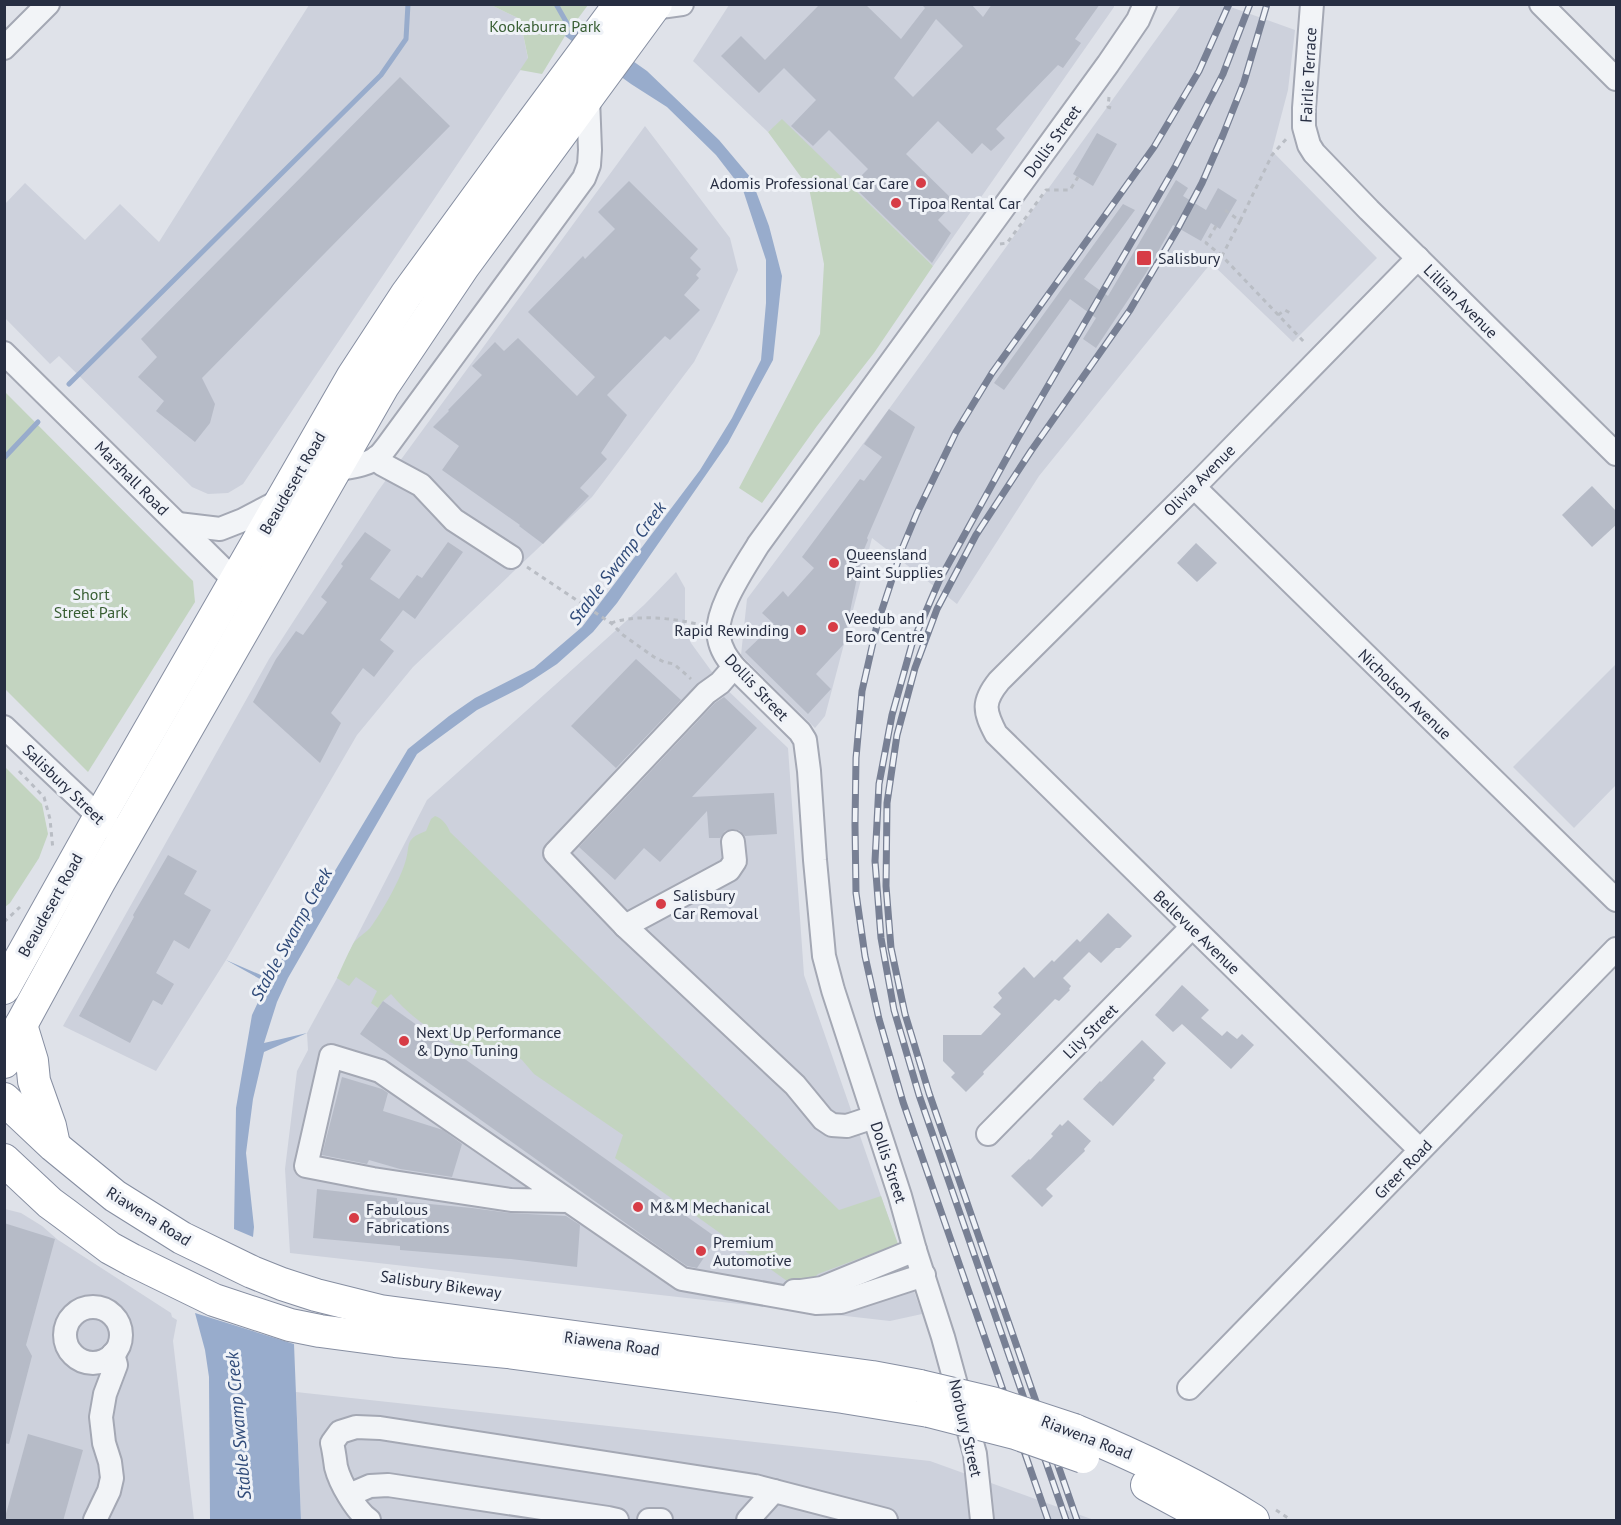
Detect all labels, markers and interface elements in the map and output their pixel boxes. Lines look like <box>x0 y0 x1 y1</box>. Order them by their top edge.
park label: Kookaburra Park <box>489 16 601 36</box>
street label: Fairlie Terrace <box>1296 27 1320 123</box>
street label: Dollis Street <box>1019 100 1085 181</box>
place label: Adomis Professional Car Care <box>710 173 909 193</box>
marker: Adomis Professional Car Care <box>914 176 928 190</box>
place label: Tipoa Rental Car <box>908 193 1021 213</box>
marker: Tipoa Rental Car <box>889 196 903 210</box>
place label: Salisbury <box>1158 248 1221 268</box>
marker: Salisbury <box>1135 249 1153 267</box>
street label: Lillian Avenue <box>1420 260 1502 342</box>
street label: Beaudesert Road <box>255 428 329 538</box>
street label: Marshall Road <box>91 437 173 519</box>
street label: Olivia Avenue <box>1159 440 1239 520</box>
water label: Stable Swamp Creek <box>563 496 671 629</box>
place label: Queensland Paint Supplies <box>846 544 944 582</box>
marker: Queensland Paint Supplies <box>827 556 841 570</box>
park label: Short Street Park <box>54 584 129 622</box>
place label: Veedub and Eoro Centre <box>844 608 925 646</box>
place label: Rapid Rewinding <box>674 620 789 640</box>
marker: Veedub and Eoro Centre <box>826 620 840 634</box>
marker: Rapid Rewinding <box>794 623 808 637</box>
street label: Nicholson Avenue <box>1354 644 1456 744</box>
street label: Dollis Street <box>721 649 794 725</box>
street label: Salisbury Street <box>19 740 110 829</box>
street label: Beaudesert Road <box>13 850 87 960</box>
water label: Stable Swamp Creek <box>245 863 338 1005</box>
place label: Salisbury Car Removal <box>673 885 758 923</box>
street label: Bellevue Avenue <box>1149 886 1245 978</box>
marker: Salisbury Car Removal <box>654 897 668 911</box>
street label: Lily Street <box>1058 999 1122 1063</box>
place label: Next Up Performance & Dyno Tuning <box>416 1022 561 1060</box>
marker: Next Up Performance & Dyno Tuning <box>397 1034 411 1048</box>
street label: Dollis Street <box>866 1119 912 1206</box>
street label: Greer Road <box>1370 1135 1436 1203</box>
street label: Riawena Road <box>103 1182 195 1250</box>
place label: M&M Mechanical <box>650 1197 770 1217</box>
place label: Fabulous Fabrications <box>366 1199 450 1237</box>
marker: M&M Mechanical <box>631 1200 645 1214</box>
marker: Fabulous Fabrications <box>347 1211 361 1225</box>
place label: Premium Automotive <box>713 1232 792 1270</box>
marker: Premium Automotive <box>694 1244 708 1258</box>
street label: Salisbury Bikeway <box>379 1266 503 1302</box>
street label: Riawena Road <box>563 1326 661 1360</box>
water label: Stable Swamp Creek <box>220 1350 256 1501</box>
street label: Norbury Street <box>945 1377 987 1479</box>
street label: Riawena Road <box>1038 1410 1136 1464</box>

